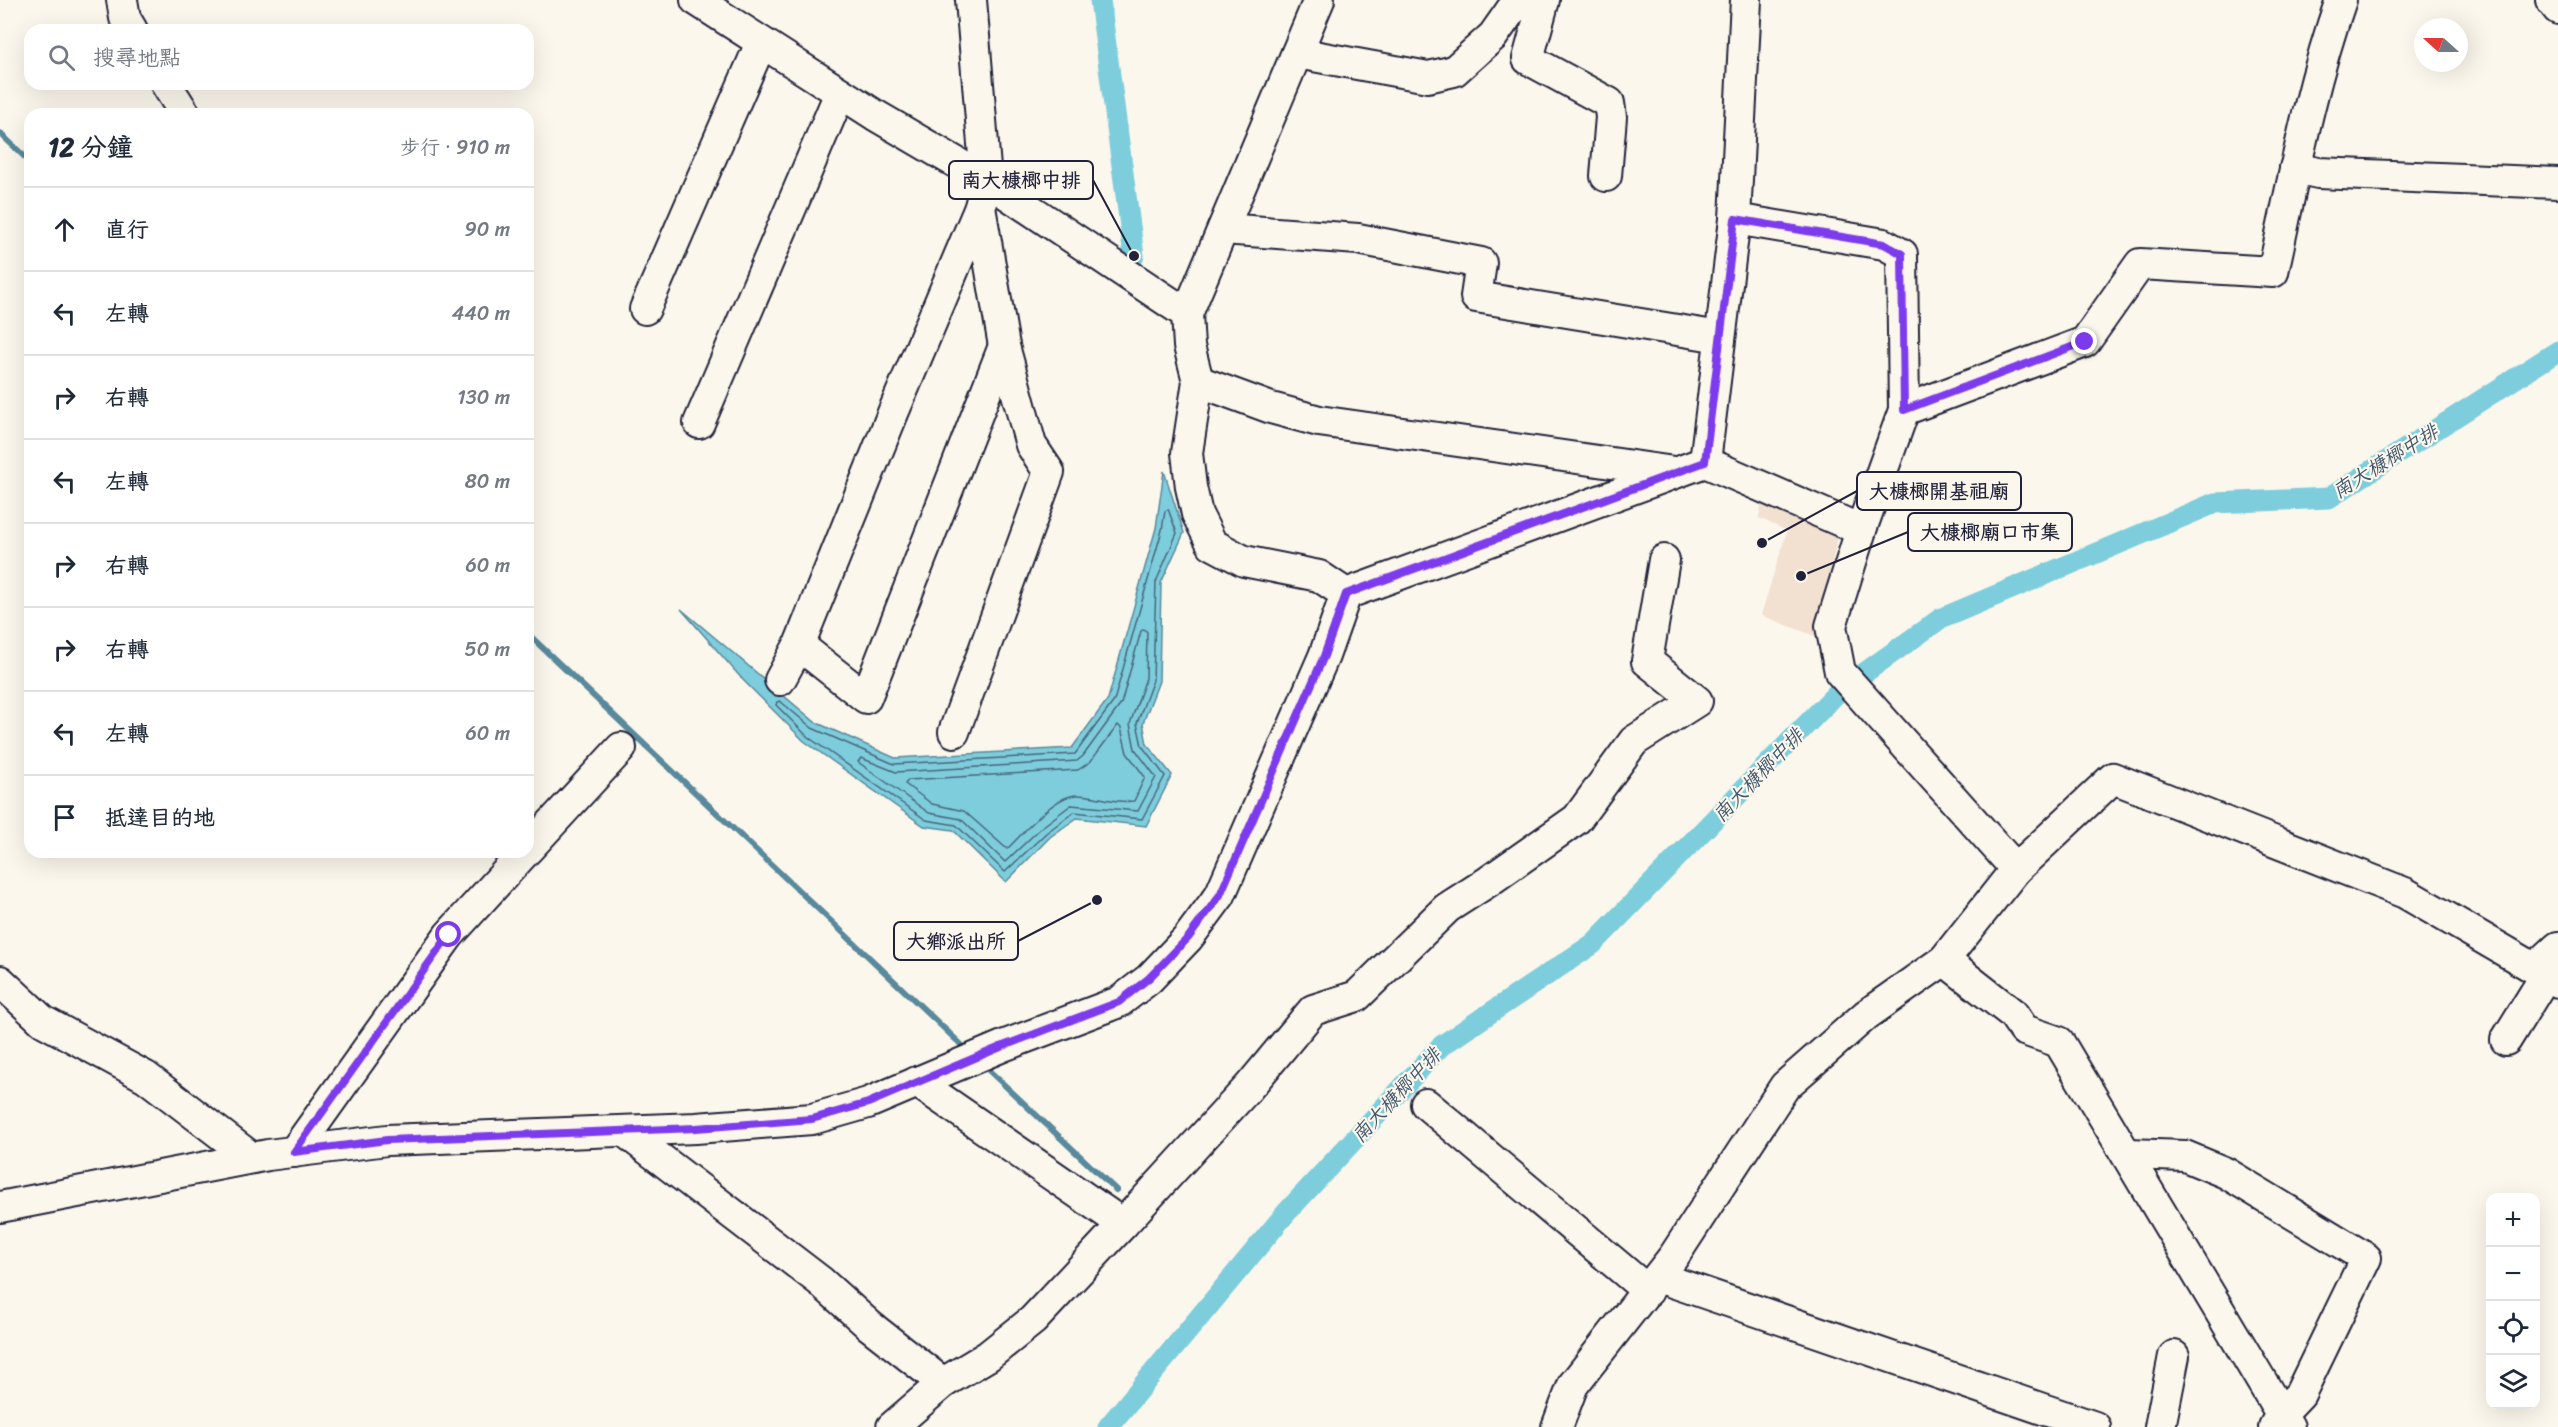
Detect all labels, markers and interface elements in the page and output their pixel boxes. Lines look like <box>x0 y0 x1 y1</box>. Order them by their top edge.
north arrow <box>2414 18 2468 72</box>
search box <box>24 24 534 90</box>
text: 搜尋地點 <box>93 38 181 77</box>
icon: search <box>45 41 78 74</box>
text: 12 分鐘 <box>48 124 133 170</box>
text: 步行 · 910 m <box>400 130 510 165</box>
callout: 南大槺榔中排 <box>949 161 1093 199</box>
text: 南大槺榔中排 <box>961 163 1081 198</box>
text: 直行 <box>105 210 149 249</box>
text: 90 m <box>465 212 510 247</box>
icon: ahead <box>48 213 81 246</box>
text: 左轉 <box>105 294 149 333</box>
text: 440 m <box>452 296 510 331</box>
icon: left <box>48 297 81 330</box>
route end <box>2071 328 2097 354</box>
text: 右轉 <box>105 378 149 417</box>
text: 130 m <box>457 380 510 415</box>
icon: right <box>48 381 81 414</box>
water label: 南大槺榔中排 <box>2325 414 2447 508</box>
text: 左轉 <box>105 462 149 501</box>
text: 80 m <box>465 464 510 499</box>
icon: left <box>48 465 81 498</box>
callout: 大槺榔開基祖廟 <box>1857 472 2021 510</box>
text: 大槺榔開基祖廟 <box>1869 474 2009 509</box>
callout: 大槺榔廟口市集 <box>1908 513 2072 551</box>
text: 大槺榔廟口市集 <box>1920 515 2060 550</box>
text: 右轉 <box>105 546 149 585</box>
text: 60 m <box>465 548 510 583</box>
icon: right <box>48 549 81 582</box>
text: 右轉 <box>105 630 149 669</box>
text: 50 m <box>465 632 510 667</box>
icon: right <box>48 633 81 666</box>
text: 左轉 <box>105 714 149 753</box>
text: 60 m <box>465 716 510 751</box>
icon: left <box>48 717 81 750</box>
water label: 南大槺榔中排 <box>1704 719 1814 831</box>
text: 抵達目的地 <box>105 798 215 837</box>
icon: arrive <box>48 801 81 834</box>
route start <box>435 921 461 947</box>
callout: 大鄉派出所 <box>894 922 1018 960</box>
text: 大鄉派出所 <box>906 924 1006 959</box>
water label: 南大槺榔中排 <box>1343 1038 1451 1151</box>
map controls <box>2486 1193 2540 1409</box>
button: + <box>2486 1193 2540 1247</box>
button: − <box>2486 1247 2540 1301</box>
button: locate <box>2486 1301 2540 1355</box>
button: layers <box>2486 1355 2540 1409</box>

